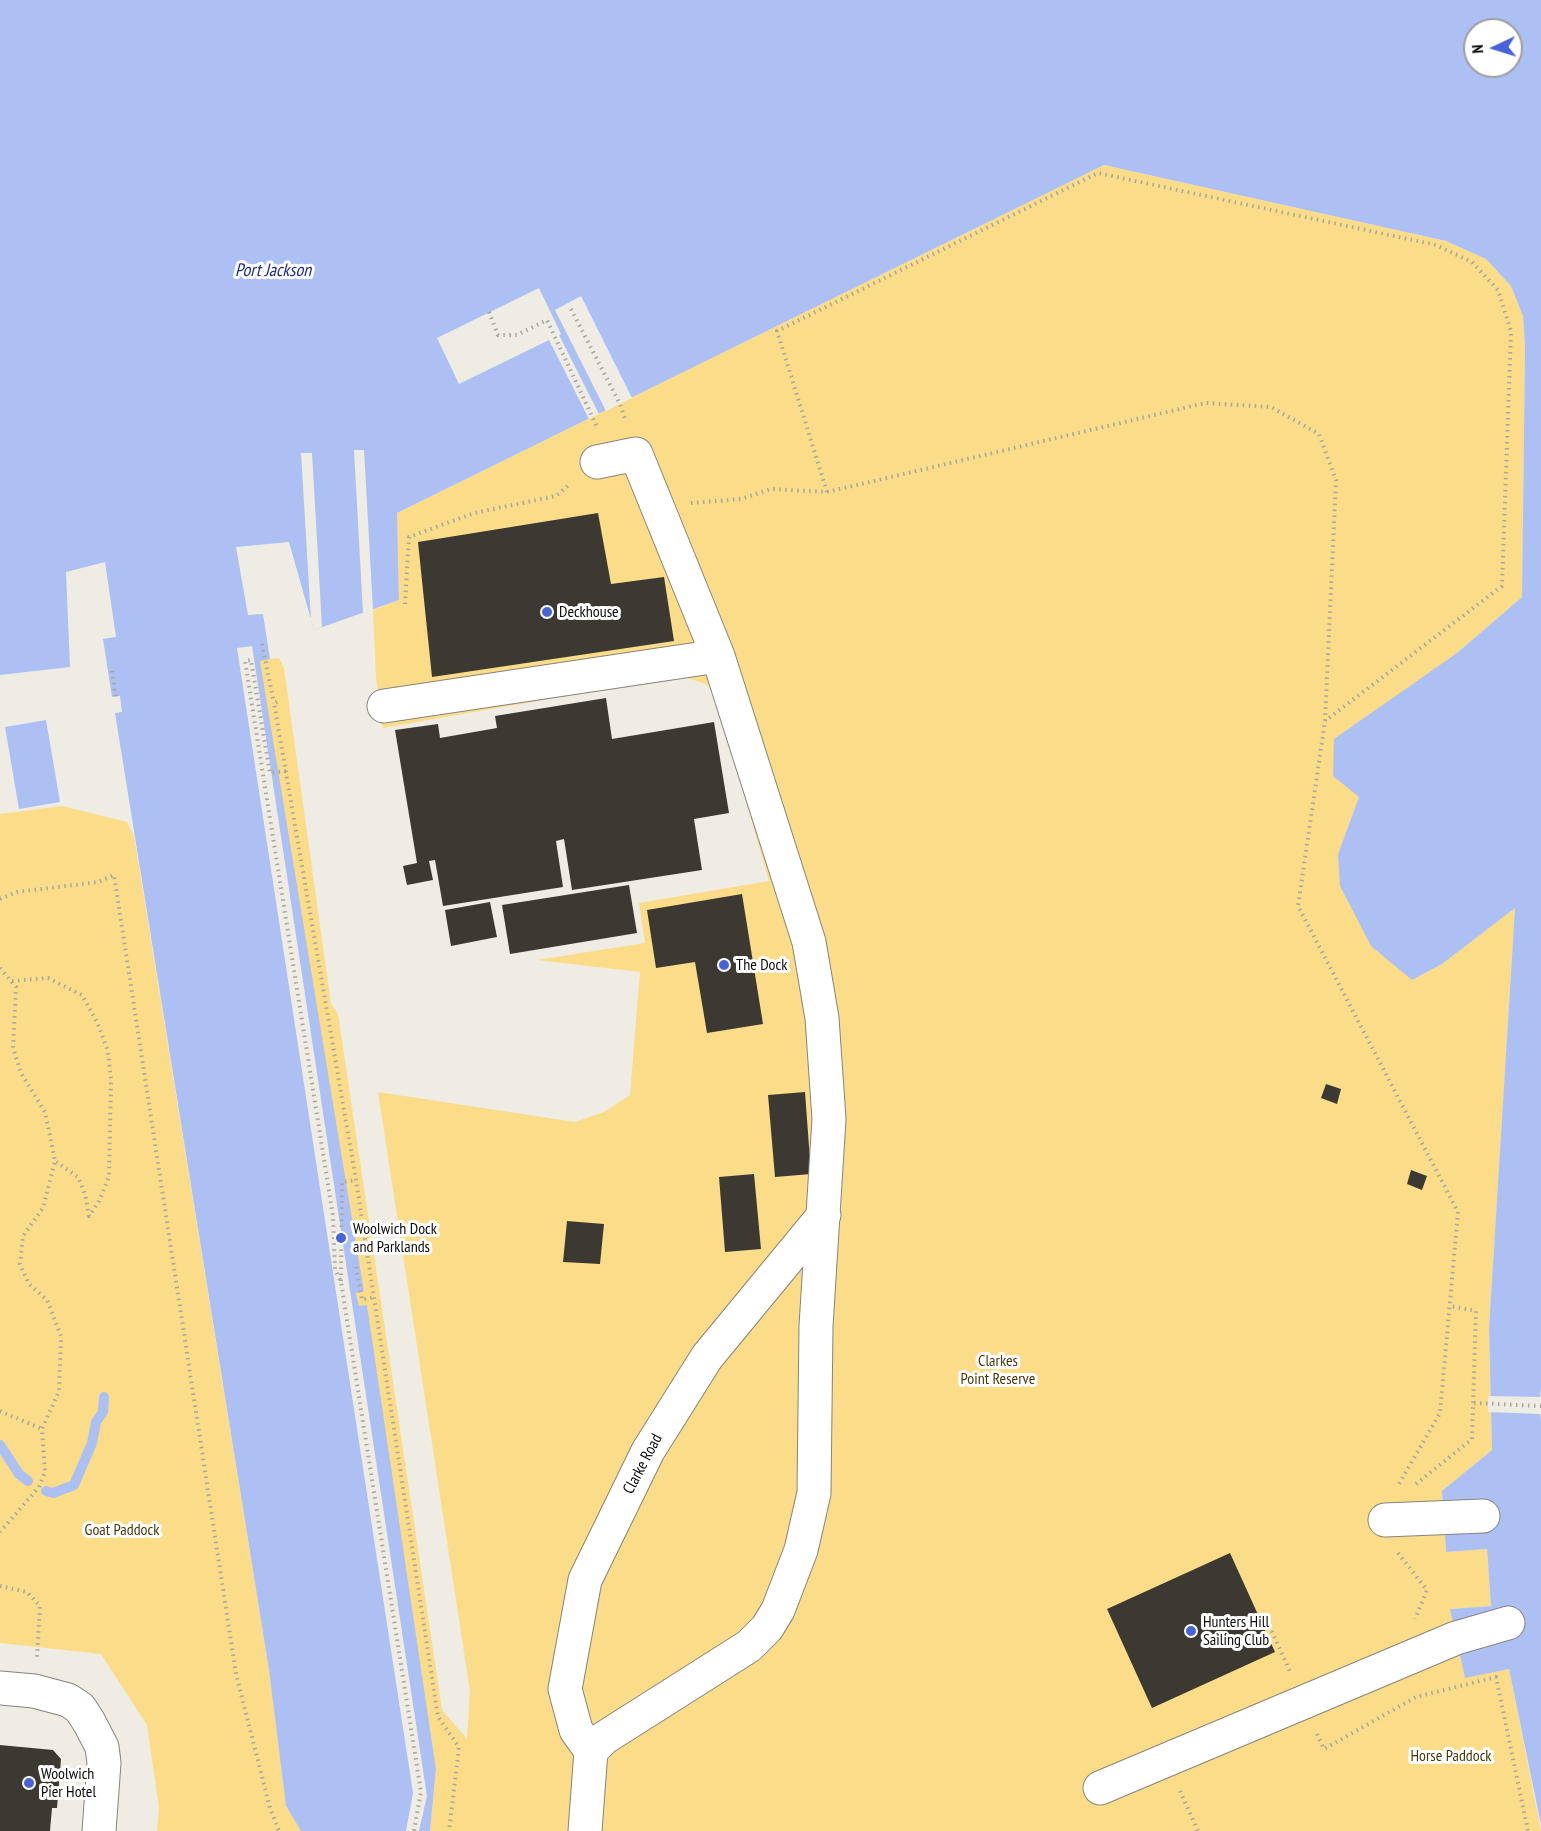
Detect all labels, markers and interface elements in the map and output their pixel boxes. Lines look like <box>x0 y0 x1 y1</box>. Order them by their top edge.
north arrow <box>1463 18 1523 78</box>
text: N <box>1467 44 1487 54</box>
water label: Port Jackson <box>235 260 311 282</box>
place label: Deckhouse <box>559 602 619 622</box>
marker: Deckhouse <box>540 605 554 619</box>
place label: The Dock <box>736 955 787 975</box>
marker: The Dock <box>717 958 731 972</box>
place label: Woolwich Dock and Parklands <box>353 1219 437 1257</box>
marker: Woolwich Dock and Parklands <box>334 1231 348 1245</box>
park label: Clarkes Point Reserve <box>961 1351 1035 1389</box>
street label: Clarke Road <box>619 1431 667 1497</box>
park label: Goat Paddock <box>85 1520 159 1540</box>
place label: Hunters Hill Sailing Club <box>1203 1612 1269 1650</box>
marker: Hunters Hill Sailing Club <box>1184 1624 1198 1638</box>
park label: Horse Paddock <box>1410 1746 1492 1766</box>
place label: Woolwich Pier Hotel <box>41 1764 96 1802</box>
marker: Woolwich Pier Hotel <box>22 1776 36 1790</box>

